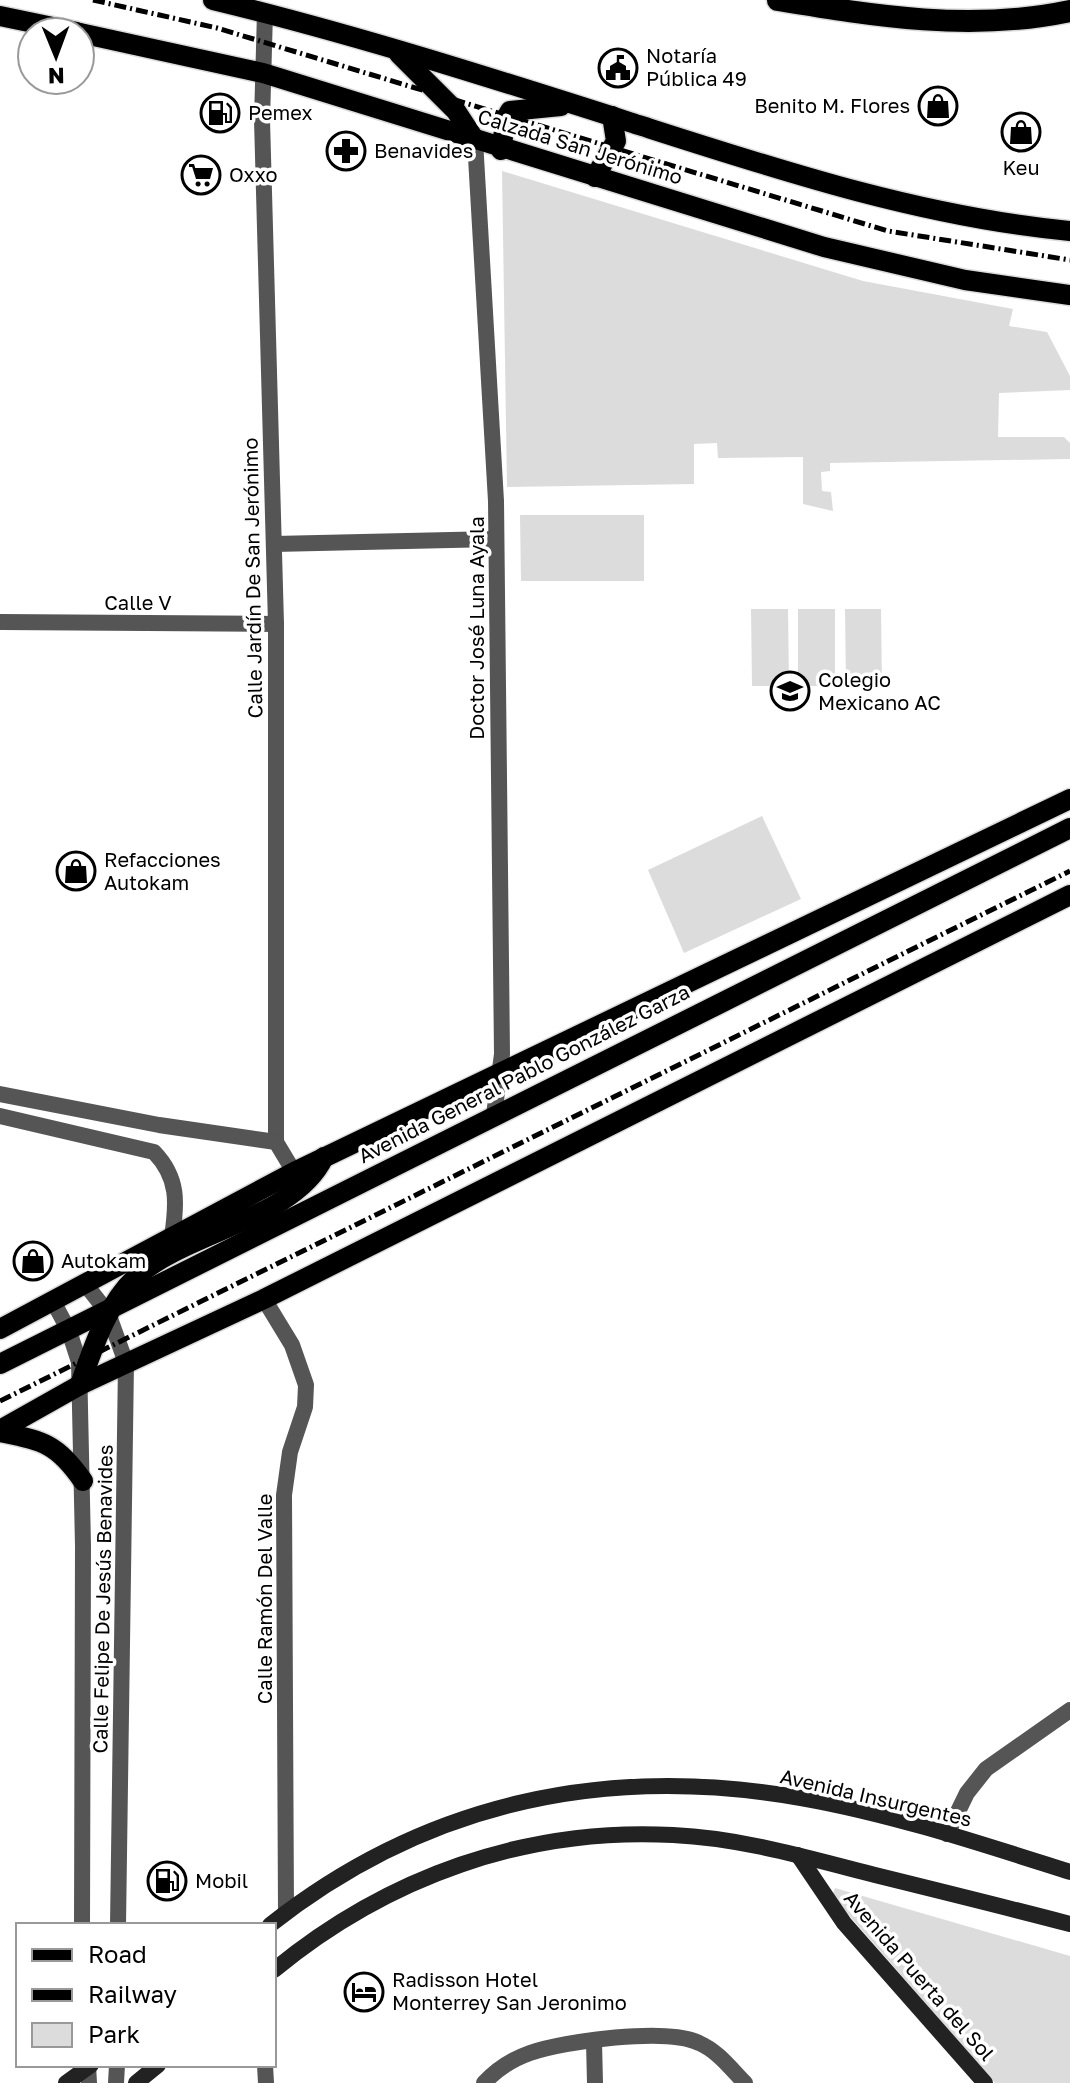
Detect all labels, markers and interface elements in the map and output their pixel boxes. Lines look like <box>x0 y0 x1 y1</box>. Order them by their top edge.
north arrow <box>16 16 96 96</box>
place label: Notaría Pública 49 <box>646 43 747 90</box>
public building icon: Notaría Pública 49 <box>597 47 639 89</box>
text: N <box>48 63 65 90</box>
shop icon: Benito M. Flores <box>917 85 959 127</box>
fuel station icon: Pemex <box>199 92 241 134</box>
place label: Benito M. Flores <box>754 93 910 117</box>
place label: Pemex <box>248 100 312 124</box>
street label: Calzada San Jerónimo <box>475 103 685 189</box>
shop icon: Keu <box>1000 111 1042 153</box>
pharmacy icon: Benavides <box>325 130 367 172</box>
place label: Benavides <box>374 138 473 162</box>
supermarket icon: Oxxo <box>180 154 222 196</box>
place label: Keu <box>1002 155 1040 179</box>
place label: Oxxo <box>229 162 277 186</box>
street label: Calle Jardín De San Jerónimo <box>238 437 266 719</box>
street label: Doctor José Luna Ayala <box>464 516 488 740</box>
street label: Calle V <box>104 590 172 614</box>
place label: Colegio Mexicano AC <box>818 667 941 714</box>
school or university icon: Colegio Mexicano AC <box>769 670 811 712</box>
place label: Refacciones Autokam <box>104 847 221 894</box>
shop icon: Refacciones Autokam <box>55 850 97 892</box>
street label: Avenida General Pablo González Garza <box>354 979 693 1167</box>
shop icon: Autokam <box>12 1240 54 1282</box>
place label: Autokam <box>61 1248 146 1272</box>
street label: Calle Felipe De Jesús Benavides <box>87 1444 117 1754</box>
street label: Calle Ramón Del Valle <box>252 1494 276 1704</box>
street label: Avenida Insurgentes <box>778 1763 974 1831</box>
fuel station icon: Mobil <box>146 1860 188 1902</box>
place label: Mobil <box>195 1868 248 1892</box>
street label: Avenida Puerta del Sol <box>840 1886 1000 2065</box>
legend <box>16 1923 276 2067</box>
text: Road <box>88 1939 147 1968</box>
place label: Radisson Hotel Monterrey San Jeronimo <box>392 1967 627 2014</box>
hotel icon: Radisson Hotel Monterrey San Jeronimo <box>343 1971 385 2013</box>
text: Railway <box>88 1979 177 2008</box>
text: Park <box>88 2019 140 2048</box>

